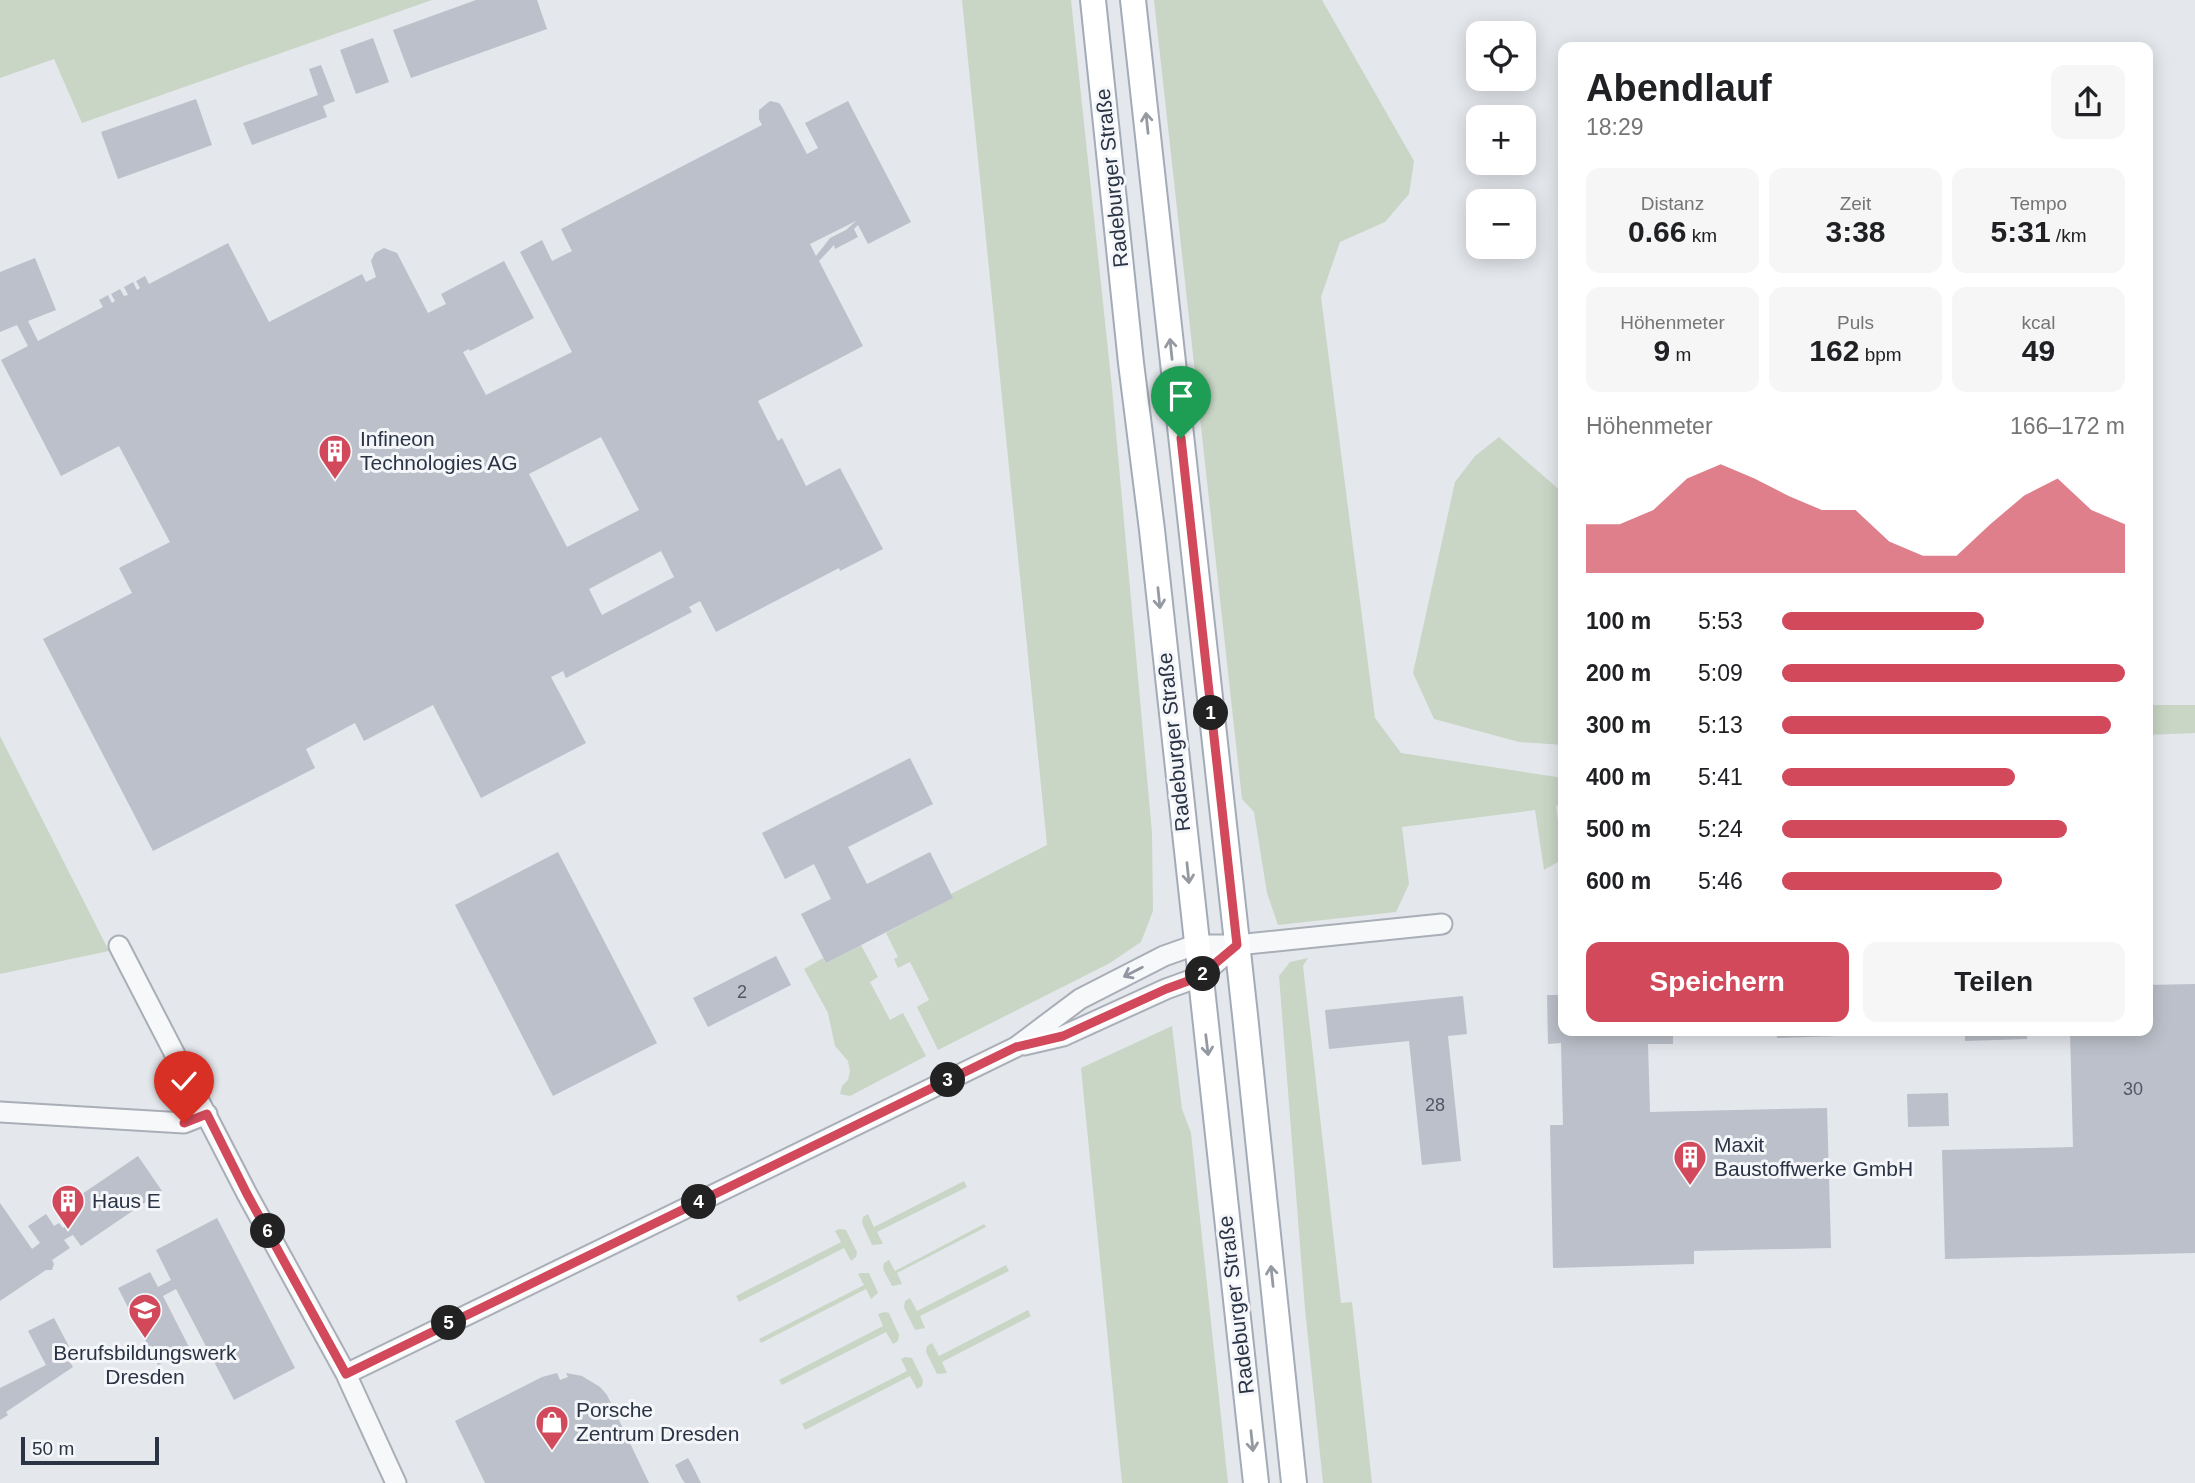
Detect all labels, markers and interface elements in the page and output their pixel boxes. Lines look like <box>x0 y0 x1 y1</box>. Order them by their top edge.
map controls <box>1466 21 1536 259</box>
button: locate <box>1466 21 1536 91</box>
button: share <box>2051 65 2125 139</box>
text: Abendlauf <box>1586 67 1772 109</box>
street label: Radeburger Straße <box>1091 87 1132 269</box>
button: + <box>1466 105 1536 175</box>
one-way arrow <box>1140 112 1153 135</box>
text: 18:29 <box>1586 114 1644 140</box>
button: − <box>1466 189 1536 259</box>
text: Distanz <box>1641 193 1704 214</box>
text: Zeit <box>1840 193 1871 214</box>
text: Tempo <box>2010 193 2067 214</box>
text: 0.66 <box>1628 215 1686 248</box>
text: 3:38 <box>1825 215 1886 248</box>
text: 5:31 <box>1991 215 2051 248</box>
text: km <box>1686 225 1717 246</box>
text: /km <box>2051 225 2086 246</box>
text: Höhenmeter <box>1620 312 1725 333</box>
text: Puls <box>1837 312 1874 333</box>
text: kcal <box>2022 312 2055 333</box>
text: 9 <box>1654 334 1670 367</box>
text: 162 <box>1809 334 1859 367</box>
text: 49 <box>2022 334 2055 367</box>
one-way arrow <box>1164 339 1177 361</box>
text: m <box>1670 344 1691 365</box>
text: bpm <box>1859 344 1902 365</box>
pin <box>1151 366 1211 438</box>
icon: arrive <box>1162 377 1200 415</box>
text: Höhenmeter <box>1586 413 1713 439</box>
text: 166–172 m <box>2010 413 2125 439</box>
place label: Infineon Technologies AG <box>360 427 518 474</box>
building icon: Infineon Technologies AG <box>316 432 354 481</box>
one-way arrow <box>1152 586 1165 609</box>
text: 100 m <box>1586 608 1651 634</box>
text: 5:53 <box>1698 608 1743 634</box>
street label: Radeburger Straße <box>1153 651 1194 833</box>
text: 200 m <box>1586 660 1651 686</box>
text: 5:09 <box>1698 660 1743 686</box>
pin: 1 <box>1194 696 1228 730</box>
text: 1 <box>1205 702 1216 723</box>
text: 300 m <box>1586 712 1651 738</box>
text: 5:13 <box>1698 712 1743 738</box>
text: 400 m <box>1586 764 1651 790</box>
text: 5:41 <box>1698 764 1743 790</box>
text: 500 m <box>1586 816 1651 842</box>
text: 5:24 <box>1698 816 1743 842</box>
one-way arrow <box>1182 861 1195 884</box>
text: 600 m <box>1586 868 1651 894</box>
text: 5:46 <box>1698 868 1743 894</box>
button: Speichern <box>1586 942 1849 1022</box>
button: Teilen <box>1863 942 2125 1022</box>
pin: 2 <box>1186 956 1220 992</box>
text: 2 <box>1197 963 1208 984</box>
one-way arrow <box>1123 965 1144 979</box>
house number: 2 <box>737 982 747 1002</box>
one-way arrow <box>1200 1033 1213 1056</box>
pin <box>154 1051 214 1123</box>
icon: check <box>165 1062 203 1100</box>
pin: 3 <box>930 1062 965 1098</box>
text: 3 <box>942 1069 953 1090</box>
house number: 30 <box>2123 1079 2143 1099</box>
house number: 28 <box>1425 1095 1445 1115</box>
place label: Maxit Baustoffwerke GmbH <box>1714 1133 1913 1180</box>
building icon: Maxit Baustoffwerke GmbH <box>1671 1138 1709 1187</box>
building icon: Haus E <box>49 1182 87 1231</box>
pin: 4 <box>682 1184 716 1220</box>
place label: Haus E <box>92 1189 161 1212</box>
text: 4 <box>693 1191 704 1212</box>
pin: 6 <box>250 1214 286 1248</box>
street label: Radeburger Straße <box>1213 1214 1258 1396</box>
text: 6 <box>262 1220 273 1241</box>
one-way arrow <box>1265 1265 1278 1288</box>
school or university icon: Berufsbildungswerk Dresden <box>126 1291 164 1340</box>
pin: 5 <box>432 1306 466 1340</box>
text: 5 <box>443 1312 454 1333</box>
place label: Berufsbildungswerk Dresden <box>53 1341 237 1388</box>
place label: Porsche Zentrum Dresden <box>576 1398 739 1445</box>
shop icon: Porsche Zentrum Dresden <box>533 1403 571 1452</box>
one-way arrow <box>1245 1430 1258 1452</box>
scale bar <box>21 1434 159 1466</box>
text: 50 m <box>32 1438 74 1459</box>

